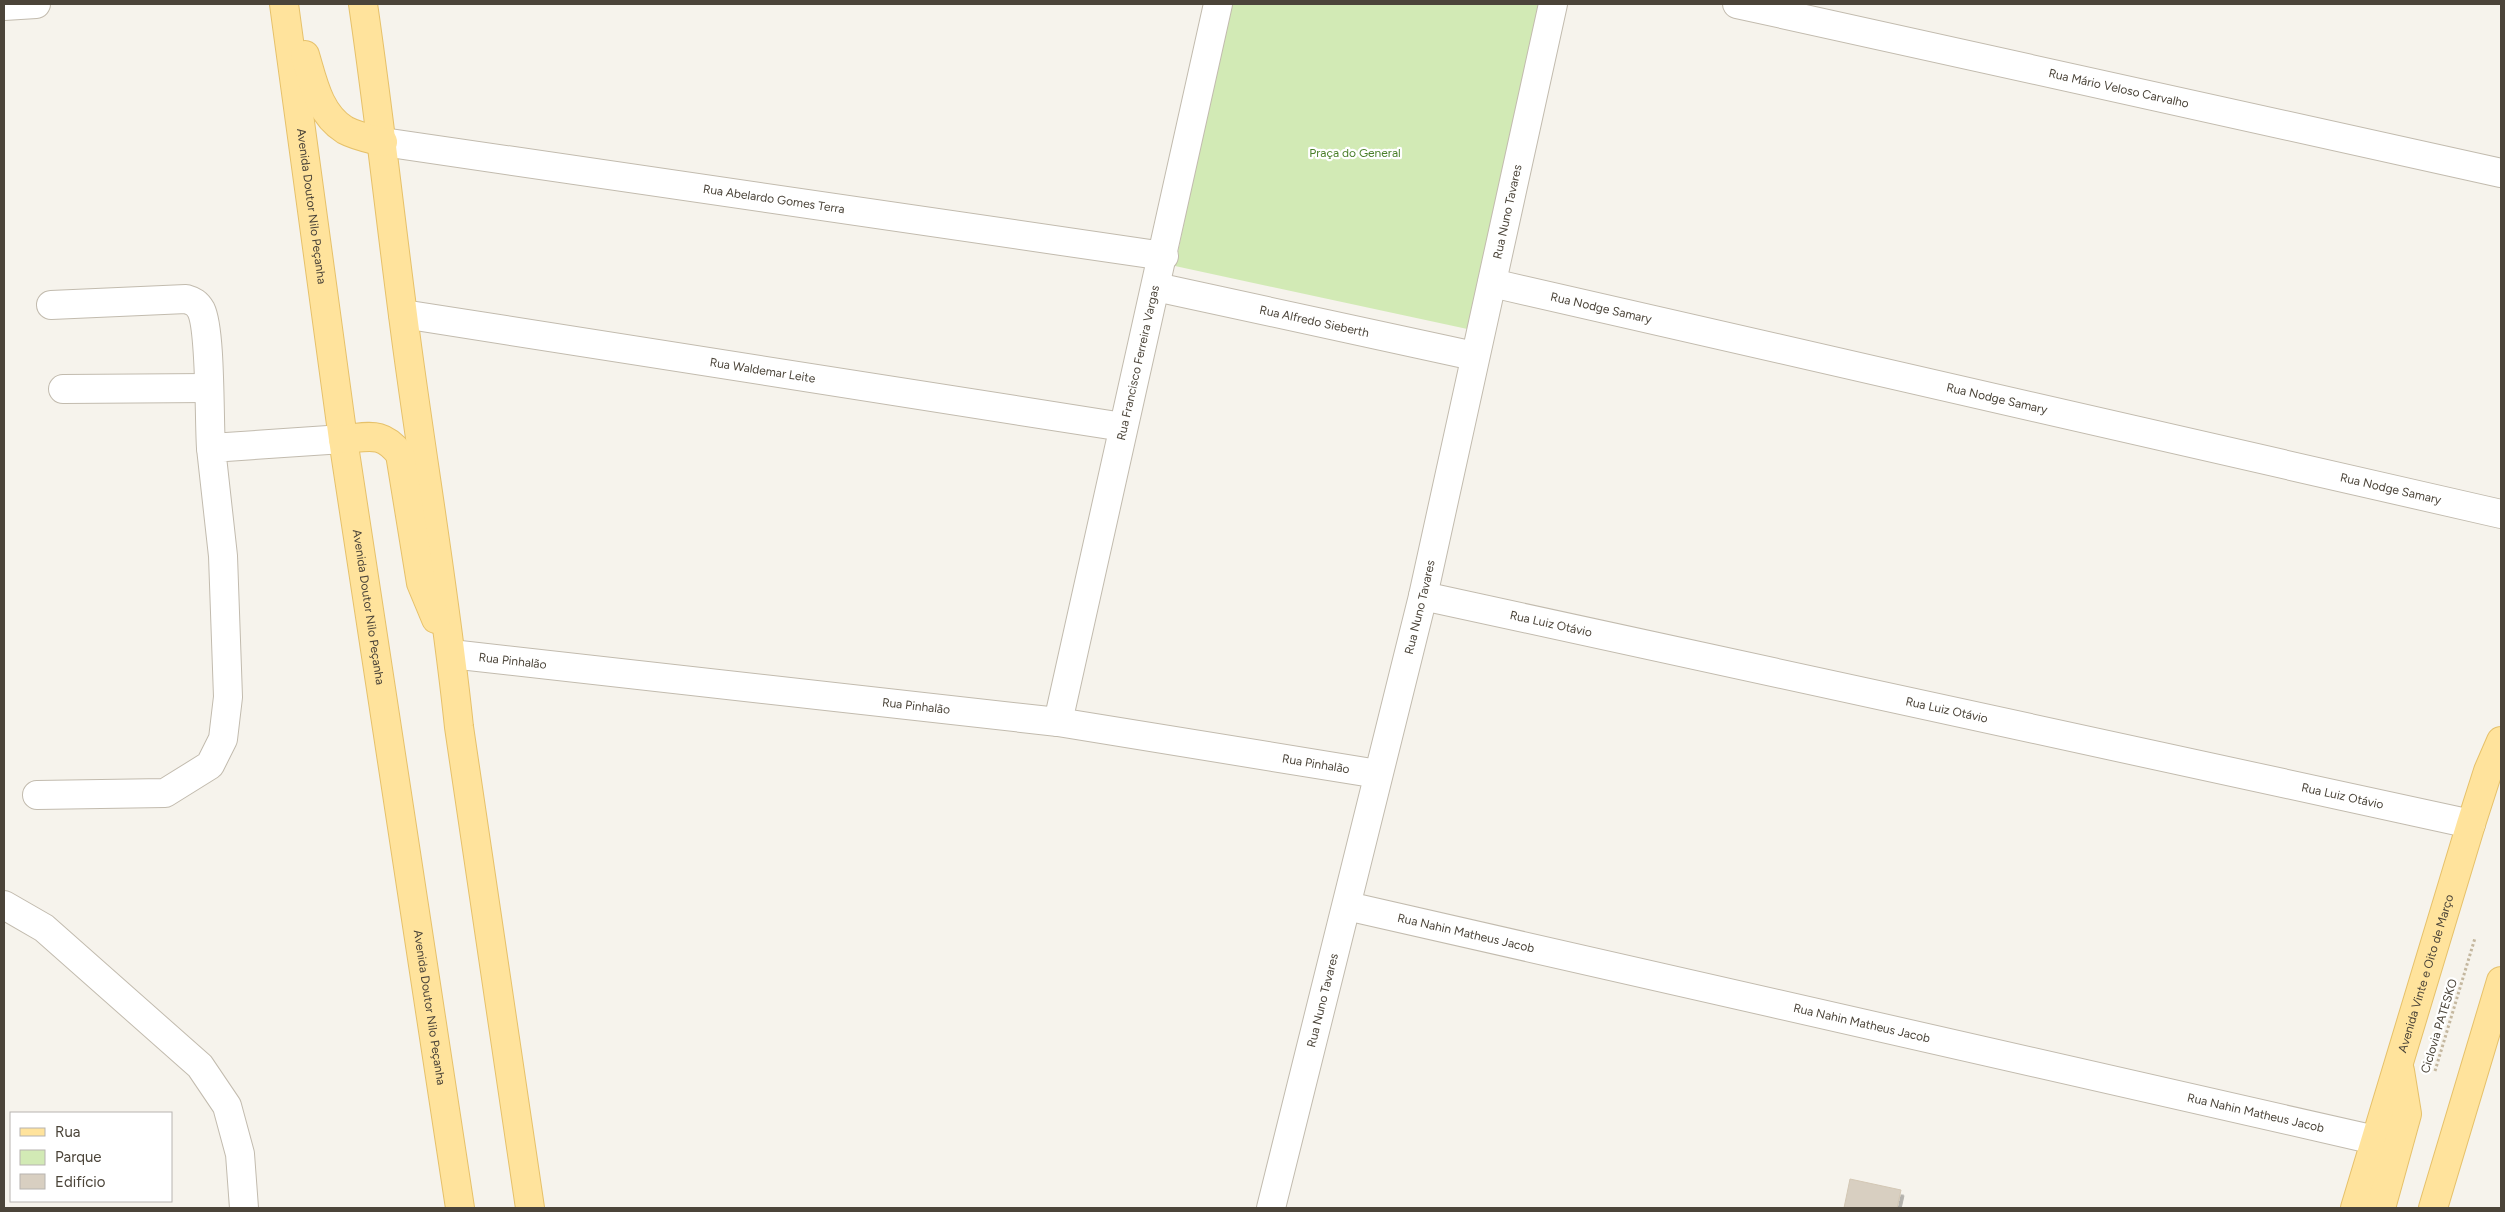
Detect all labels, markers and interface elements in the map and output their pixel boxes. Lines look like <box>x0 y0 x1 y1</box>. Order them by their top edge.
street label: Rua Mário Veloso Carvalho <box>2047 66 2190 111</box>
street label: Avenida Doutor Nilo Peçanha <box>294 127 329 285</box>
park label: Praça do General <box>1309 146 1401 160</box>
street label: Rua Nuno Tavares <box>1490 163 1525 260</box>
street label: Rua Abelardo Gomes Terra <box>702 182 846 216</box>
street label: Rua Francisco Ferreira Vargas <box>1114 284 1162 442</box>
street label: Rua Nodge Samary <box>1549 290 1654 327</box>
street label: Rua Alfredo Sieberth <box>1258 303 1371 340</box>
street label: Rua Waldemar Leite <box>709 355 817 386</box>
street label: Rua Nodge Samary <box>1945 380 2050 417</box>
street label: Rua Nodge Samary <box>2339 470 2443 507</box>
street label: Avenida Doutor Nilo Peçanha <box>350 528 387 686</box>
street label: Rua Nuno Tavares <box>1402 558 1438 656</box>
street label: Rua Luiz Otávio <box>1509 608 1593 640</box>
street label: Rua Pinhalão <box>478 650 547 672</box>
street label: Rua Luiz Otávio <box>1904 694 1989 726</box>
street label: Rua Pinhalão <box>881 695 951 717</box>
street label: Rua Pinhalão <box>1281 752 1351 776</box>
street label: Rua Luiz Otávio <box>2300 780 2385 812</box>
street label: Avenida Vinte e Oito de Março <box>2395 893 2456 1054</box>
street label: Rua Nahin Matheus Jacob <box>1396 911 1536 955</box>
street label: Avenida Doutor Nilo Peçanha <box>411 929 448 1086</box>
street label: Rua Nuno Tavares <box>1304 951 1341 1049</box>
street label: Ciclovia PATESKO <box>2418 977 2460 1075</box>
street label: Rua Nahin Matheus Jacob <box>1792 1001 1932 1046</box>
street label: Rua Nahin Matheus Jacob <box>2186 1090 2326 1135</box>
legend <box>10 1112 172 1202</box>
text: Rua <box>55 1123 80 1141</box>
text: Parque <box>55 1148 102 1166</box>
text: Edifício <box>55 1173 106 1191</box>

